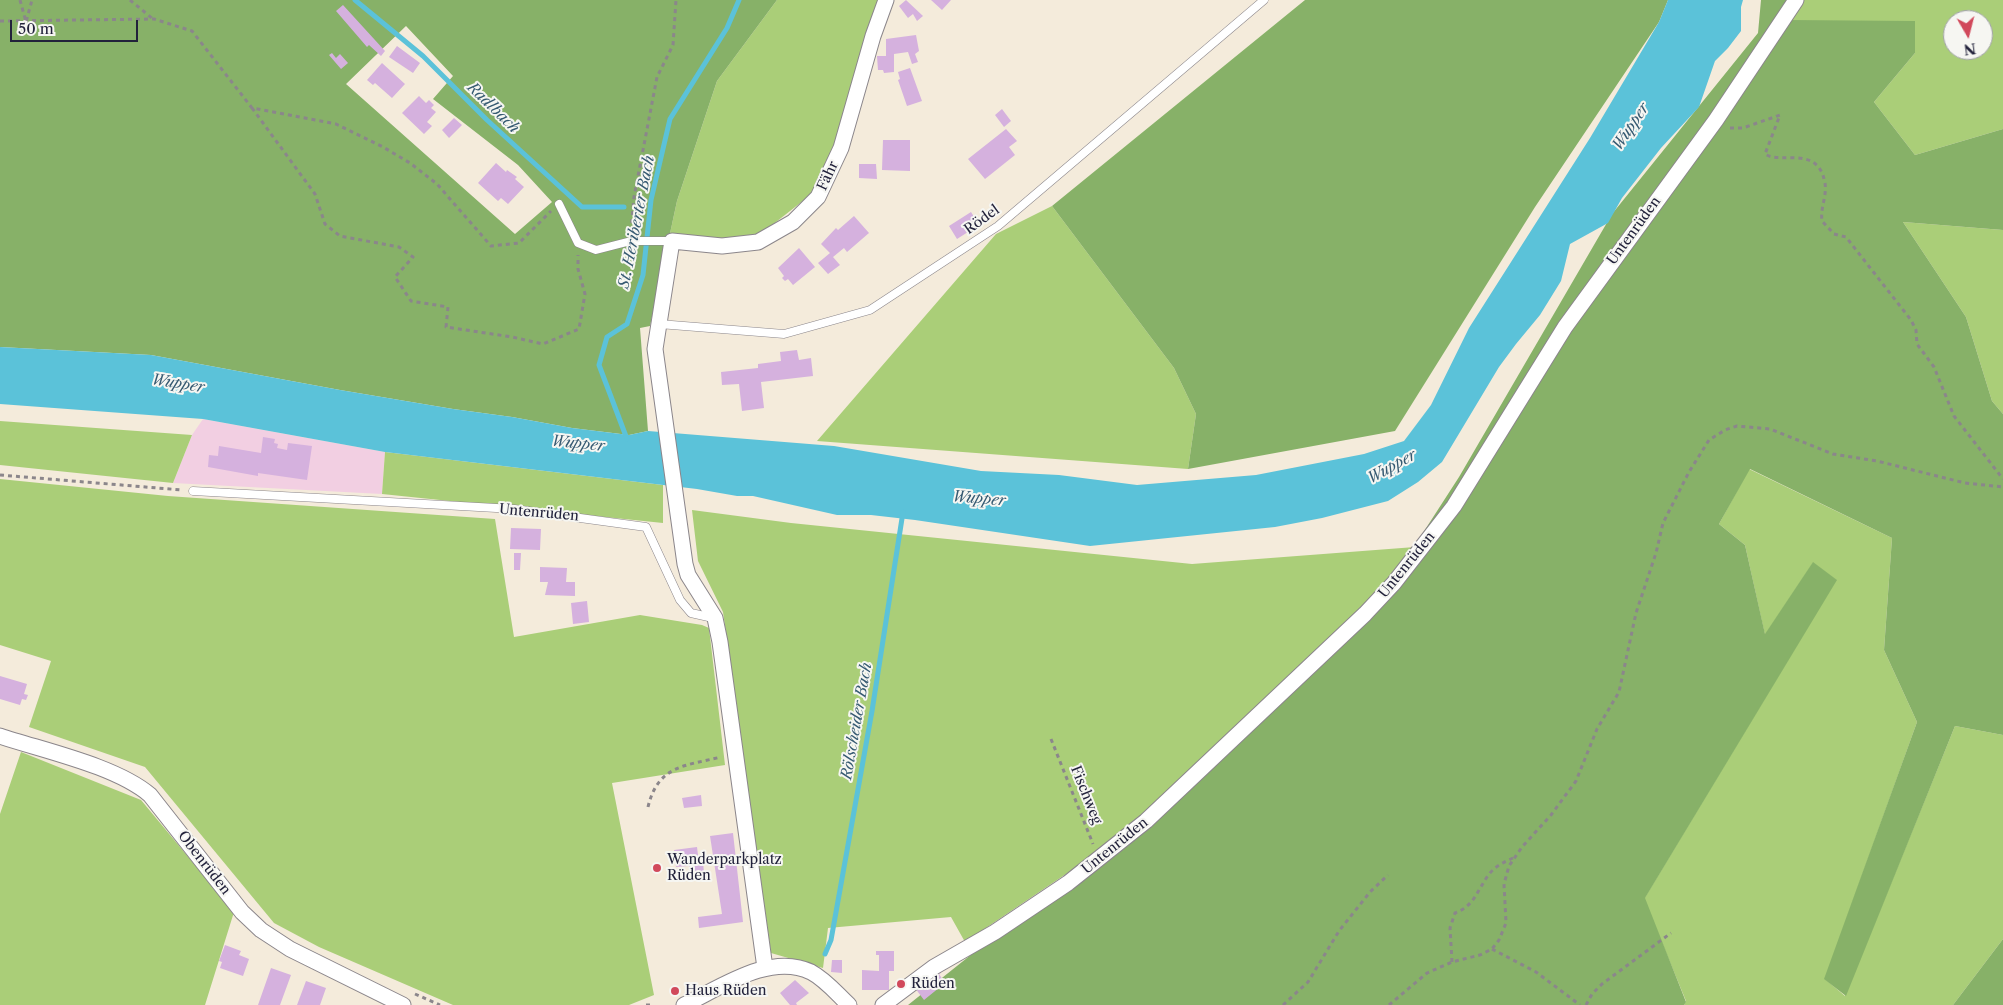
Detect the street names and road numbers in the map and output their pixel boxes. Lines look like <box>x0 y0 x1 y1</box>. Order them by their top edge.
street label: Fähr <box>814 159 842 193</box>
street label: Untenrüden <box>1604 194 1664 268</box>
street label: Rödel <box>961 202 1003 238</box>
street label: Untenrüden <box>498 501 580 525</box>
street label: Untenrüden <box>1375 529 1439 601</box>
street label: Fischweg <box>1067 763 1105 827</box>
street label: Untenrüden <box>1079 814 1151 878</box>
street label: Obenrüden <box>174 828 234 898</box>

